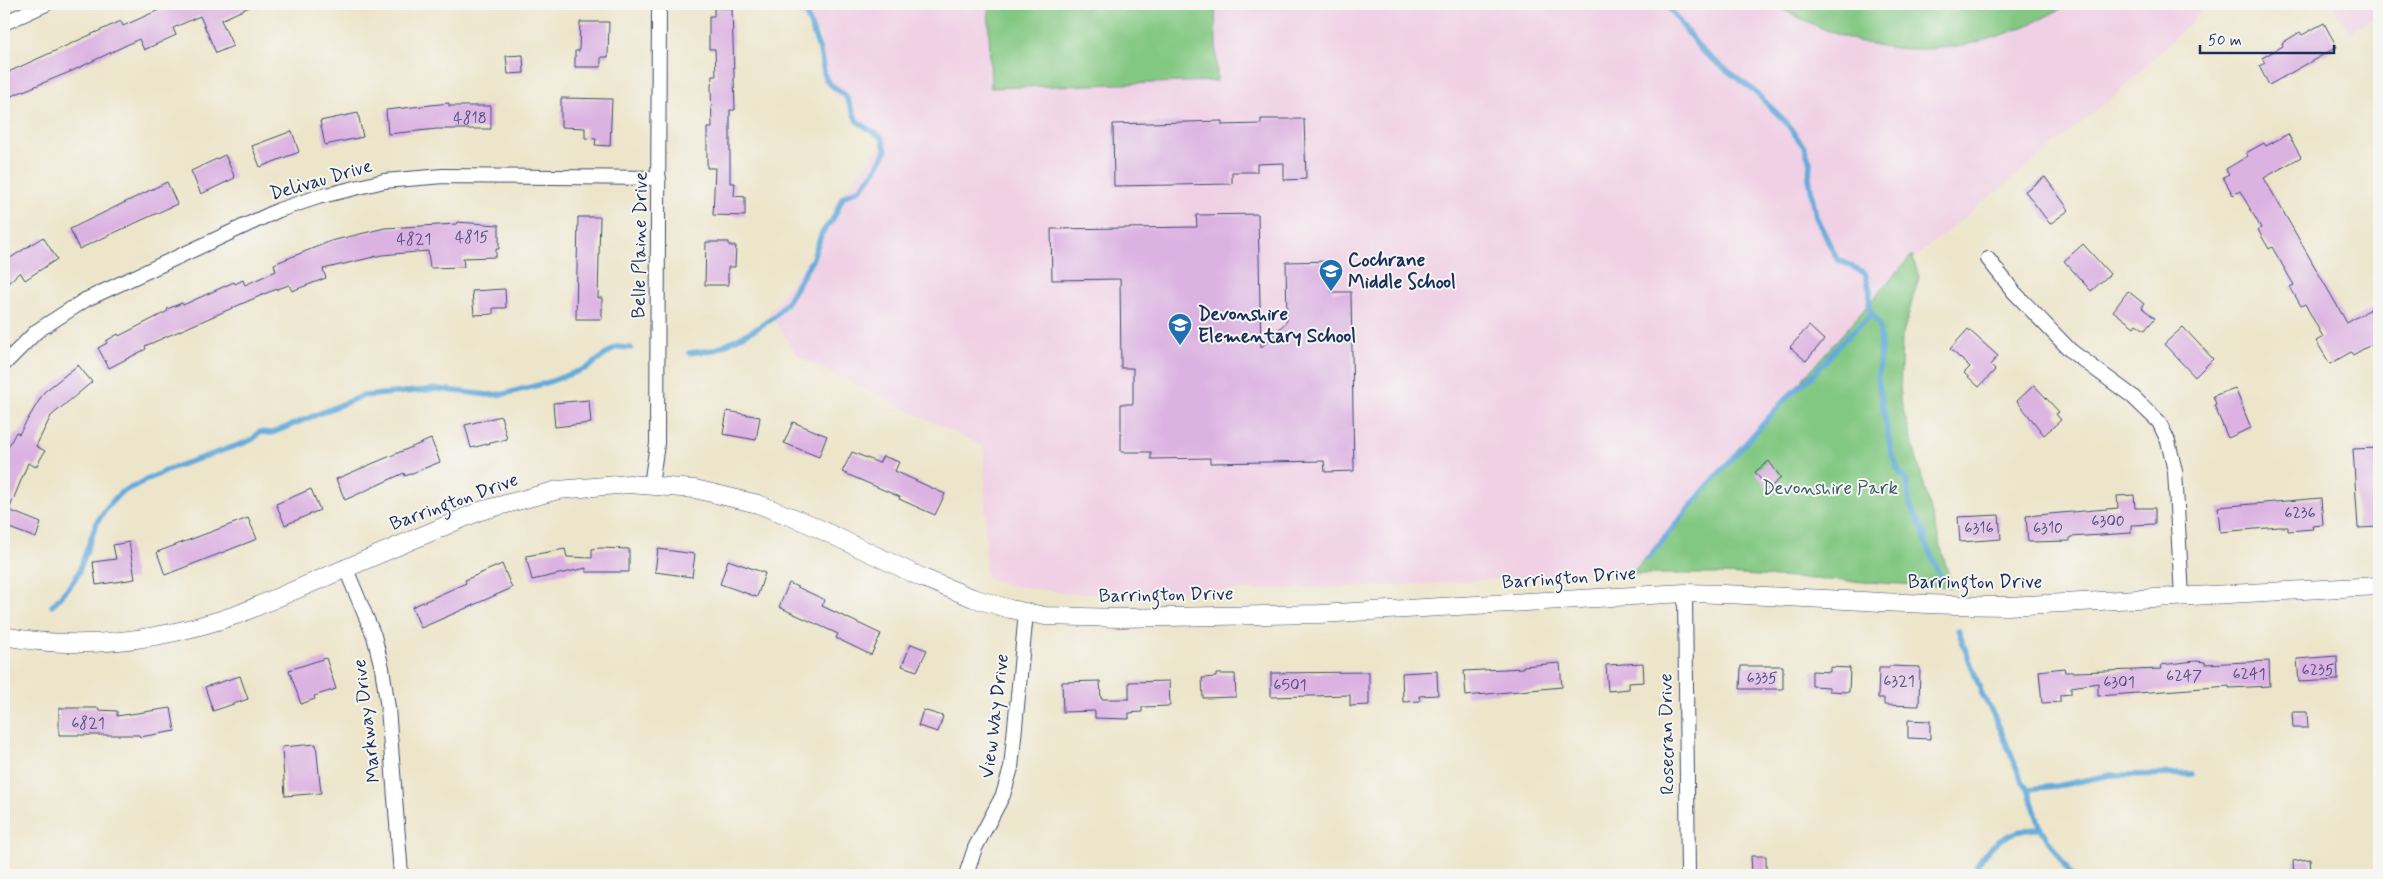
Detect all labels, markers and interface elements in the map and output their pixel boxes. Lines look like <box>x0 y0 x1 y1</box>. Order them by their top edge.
scale bar <box>2200 22 2334 54</box>
text: 50 m <box>2208 31 2242 51</box>
house number: 4818 <box>453 108 487 129</box>
street label: Delivau Drive <box>267 153 375 207</box>
street label: Belle Plaine Drive <box>626 171 654 319</box>
house number: 4815 <box>455 227 489 248</box>
house number: 4821 <box>397 229 431 250</box>
place label: Cochrane Middle School <box>1348 248 1456 295</box>
school or university icon: Cochrane Middle School <box>1318 258 1344 292</box>
place label: Devonshire Elementary School <box>1198 302 1356 349</box>
school or university icon: Devonshire Elementary School <box>1167 312 1193 346</box>
street label: Barrington Drive <box>386 467 523 540</box>
park label: Devonshire Park <box>1762 476 1898 501</box>
house number: 6236 <box>2284 503 2316 524</box>
house number: 6300 <box>2091 511 2125 532</box>
house number: 6316 <box>1964 518 1994 539</box>
house number: 6310 <box>2033 518 2063 539</box>
street label: Barrington Drive <box>1501 561 1637 598</box>
street label: Barrington Drive <box>1908 570 2042 598</box>
street label: Barrington Drive <box>1098 581 1234 612</box>
street label: View Way Drive <box>975 652 1016 780</box>
street label: Markway Drive <box>347 658 387 784</box>
house number: 6235 <box>2302 660 2334 681</box>
house number: 6241 <box>2232 664 2266 685</box>
house number: 6247 <box>2166 666 2202 687</box>
house number: 6335 <box>1746 668 1778 689</box>
house number: 6321 <box>1883 671 1915 692</box>
house number: 6301 <box>2103 672 2135 693</box>
street label: Rosecran Drive <box>1653 673 1681 795</box>
house number: 6501 <box>1273 675 1307 696</box>
house number: 6821 <box>71 713 105 734</box>

